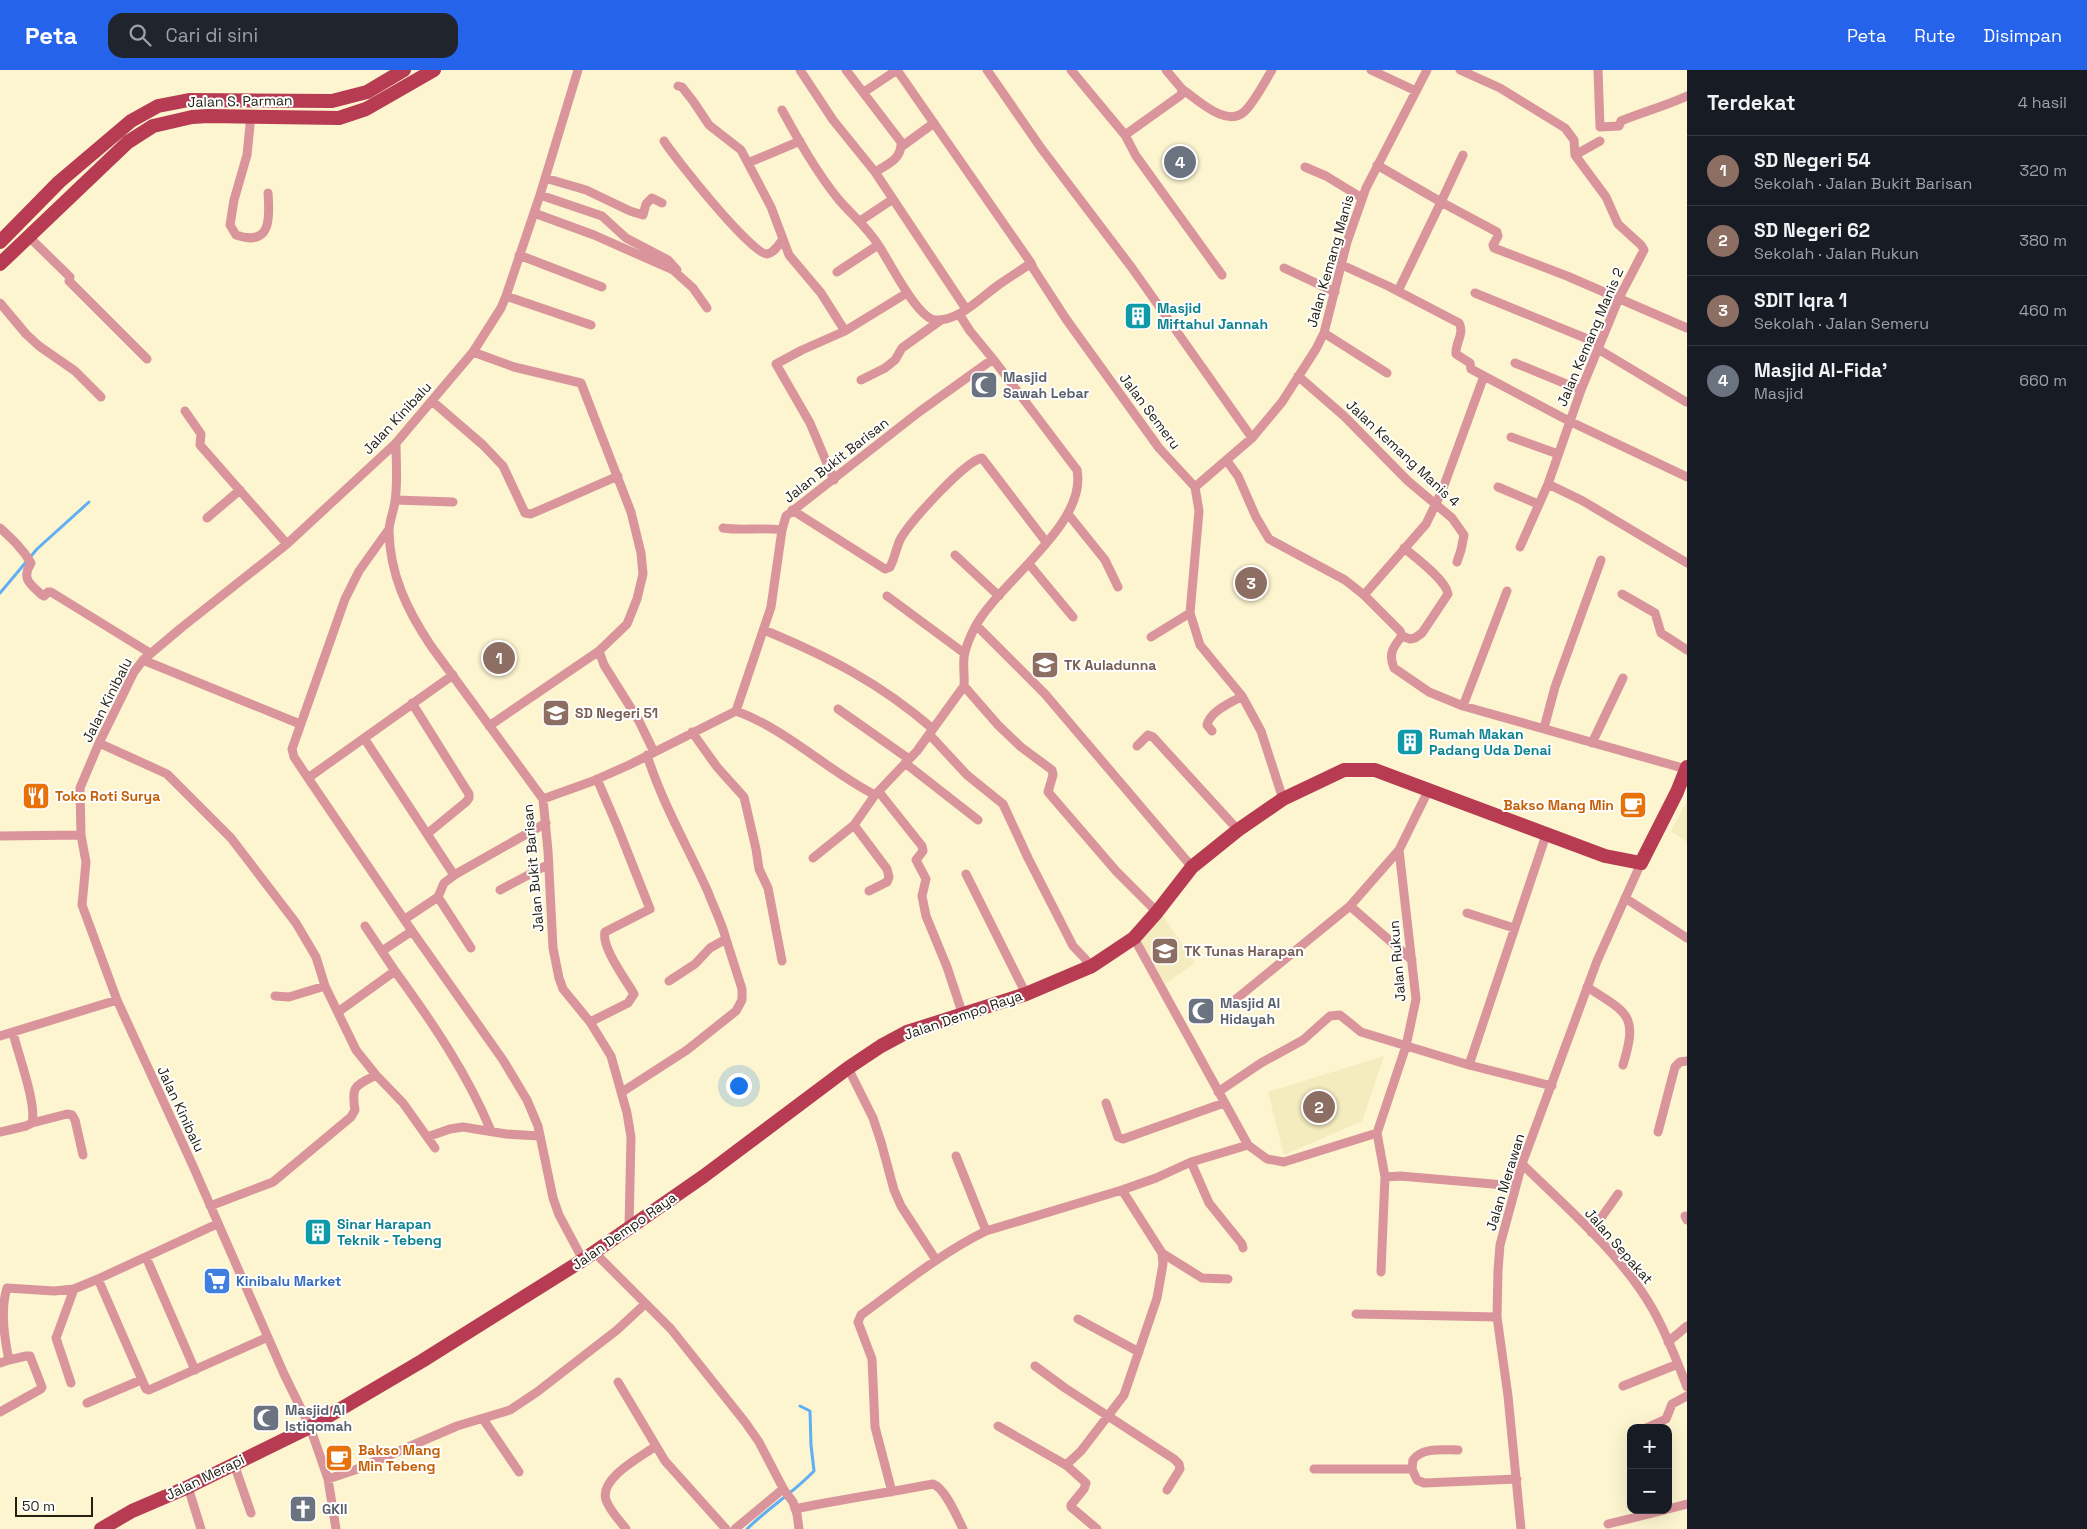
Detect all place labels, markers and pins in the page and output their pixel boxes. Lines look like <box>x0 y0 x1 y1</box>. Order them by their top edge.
pin: 4 <box>1164 143 1196 181</box>
place label: Masjid Miftahul Jannah <box>1157 299 1268 333</box>
building icon: Masjid Miftahul Jannah <box>1123 301 1153 331</box>
place label: Masjid Sawah Lebar <box>1003 368 1089 402</box>
mosque icon: Masjid Sawah Lebar <box>969 370 999 400</box>
pin: 3 <box>1235 564 1267 602</box>
pin: 1 <box>483 639 515 677</box>
school or university icon: TK Auladunna <box>1030 650 1060 680</box>
place label: TK Auladunna <box>1064 656 1156 674</box>
school or university icon: SD Negeri 51 <box>541 698 571 728</box>
place label: SD Negeri 51 <box>575 704 658 722</box>
place label: Rumah Makan Padang Uda Denai <box>1429 725 1551 759</box>
building icon: Rumah Makan Padang Uda Denai <box>1395 727 1425 757</box>
restaurant icon: Toko Roti Surya <box>21 781 51 811</box>
place label: Toko Roti Surya <box>55 787 160 805</box>
cafe icon: Bakso Mang Min <box>1618 790 1648 820</box>
place label: Bakso Mang Min <box>1503 796 1614 814</box>
school or university icon: TK Tunas Harapan <box>1150 936 1180 966</box>
place label: TK Tunas Harapan <box>1184 942 1304 960</box>
place label: Masjid Al Hidayah <box>1220 994 1280 1028</box>
mosque icon: Masjid Al Hidayah <box>1186 996 1216 1026</box>
pin: 2 <box>1303 1088 1335 1126</box>
place label: Sinar Harapan Teknik - Tebeng <box>337 1215 442 1249</box>
building icon: Sinar Harapan Teknik - Tebeng <box>303 1217 333 1247</box>
supermarket icon: Kinibalu Market <box>202 1266 232 1296</box>
place label: Kinibalu Market <box>236 1272 341 1290</box>
place label: Masjid Al Istiqomah <box>285 1401 352 1435</box>
mosque icon: Masjid Al Istiqomah <box>251 1403 281 1433</box>
place label: Bakso Mang Min Tebeng <box>358 1441 441 1475</box>
cafe icon: Bakso Mang Min Tebeng <box>324 1443 354 1473</box>
church icon: GKII <box>288 1494 318 1524</box>
place label: GKII <box>322 1500 347 1518</box>

